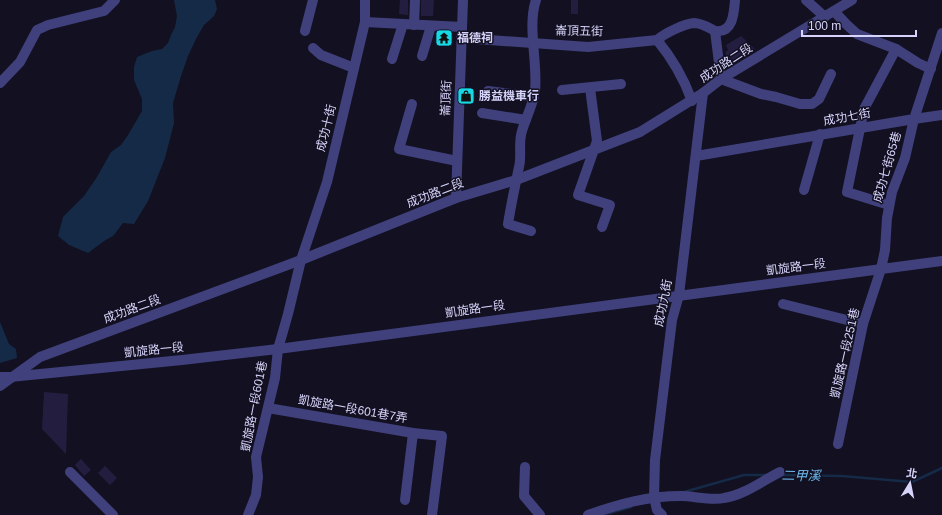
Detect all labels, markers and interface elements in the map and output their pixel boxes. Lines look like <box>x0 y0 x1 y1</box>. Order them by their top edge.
scale bar <box>802 12 916 38</box>
text: 100 m <box>808 19 841 33</box>
street label: 崙頂五街 <box>555 24 603 38</box>
temple icon: 福德祠 <box>434 28 454 48</box>
place label: 福德祠 <box>457 31 493 45</box>
street label: 成功路二段 <box>697 41 755 85</box>
street label: 崙頂街 <box>438 80 454 116</box>
shop icon: 勝益機車行 <box>456 86 476 106</box>
place label: 勝益機車行 <box>479 89 539 103</box>
street label: 成功十街 <box>313 103 339 153</box>
street label: 成功七街 <box>822 106 872 128</box>
street label: 成功七街65巷 <box>870 130 904 204</box>
street label: 成功路二段 <box>404 176 466 210</box>
street label: 凱旋路一段 <box>765 256 827 278</box>
street label: 成功九街 <box>652 278 674 328</box>
street label: 成功路二段 <box>101 292 163 326</box>
street label: 凱旋路一段 <box>444 298 506 320</box>
street label: 凱旋路一段251巷 <box>828 307 862 399</box>
street label: 凱旋路一段 <box>123 340 185 360</box>
street label: 凱旋路一段601巷 <box>238 359 270 453</box>
street label: 凱旋路一段601巷7弄 <box>297 392 409 426</box>
north arrow <box>890 463 930 503</box>
text: 北 <box>905 466 918 480</box>
water label: 二甲溪 <box>781 468 823 483</box>

